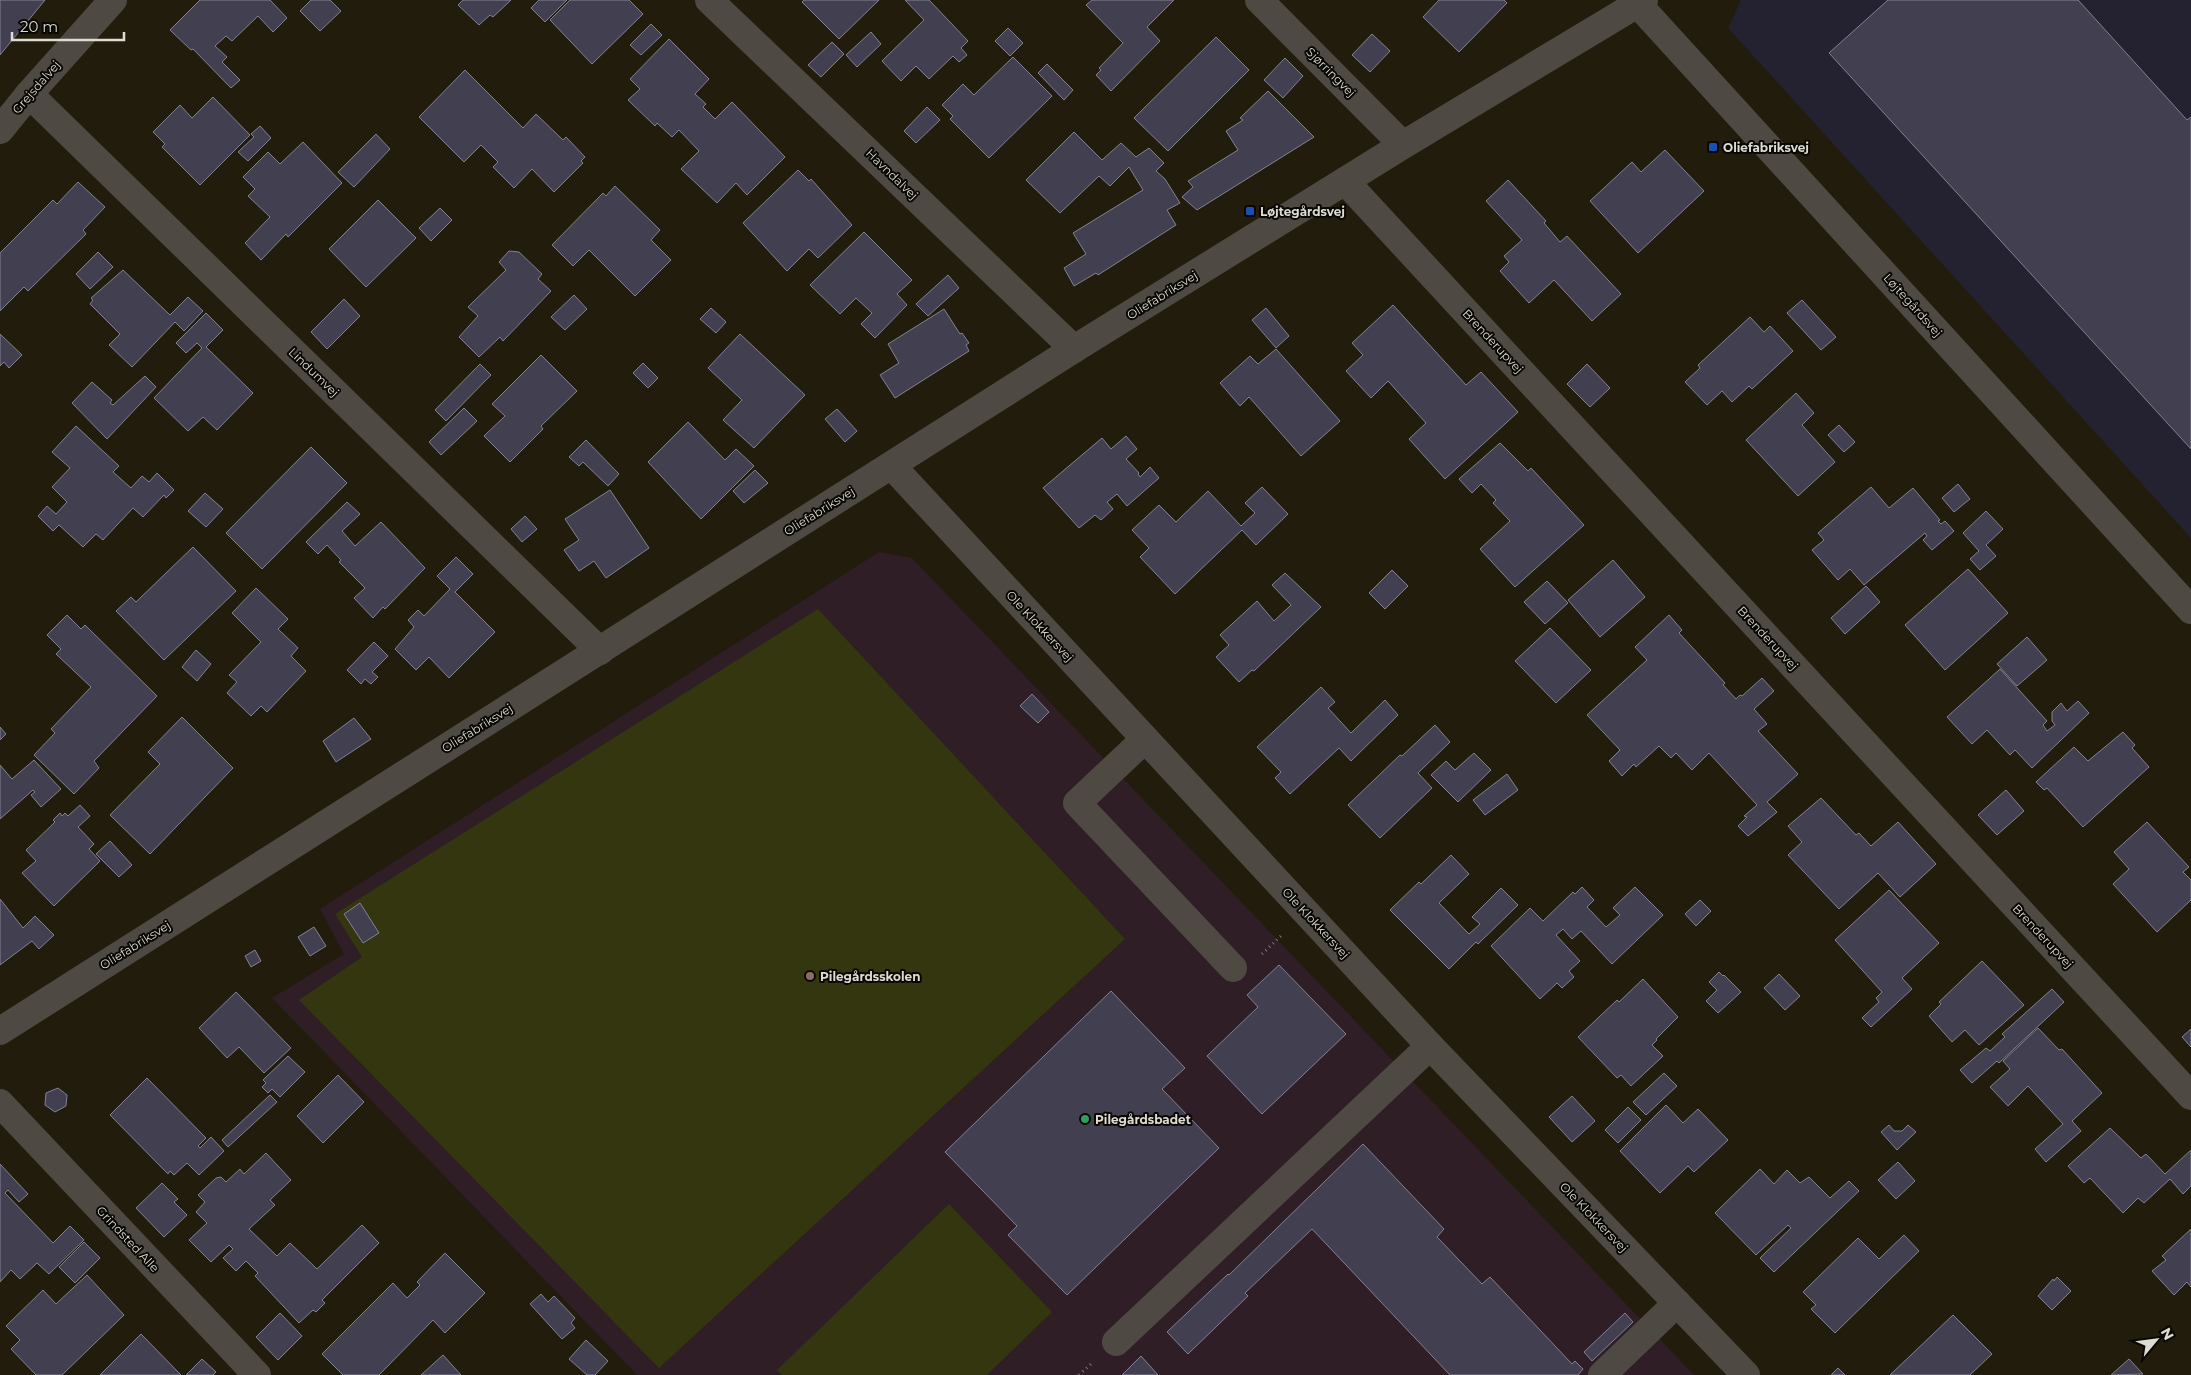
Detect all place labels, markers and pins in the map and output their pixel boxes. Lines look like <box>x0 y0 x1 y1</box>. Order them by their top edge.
place label: Oliefabriksvej <box>1723 140 1809 155</box>
marker: Oliefabriksvej <box>1707 141 1719 153</box>
place label: Løjtegårdsvej <box>1260 204 1345 219</box>
marker: Løjtegårdsvej <box>1244 205 1256 217</box>
place label: Pilegårdsskolen <box>820 969 920 984</box>
marker: Pilegårdsskolen <box>804 970 816 982</box>
place label: Pilegårdsbadet <box>1095 1112 1192 1127</box>
marker: Pilegårdsbadet <box>1079 1113 1091 1125</box>

